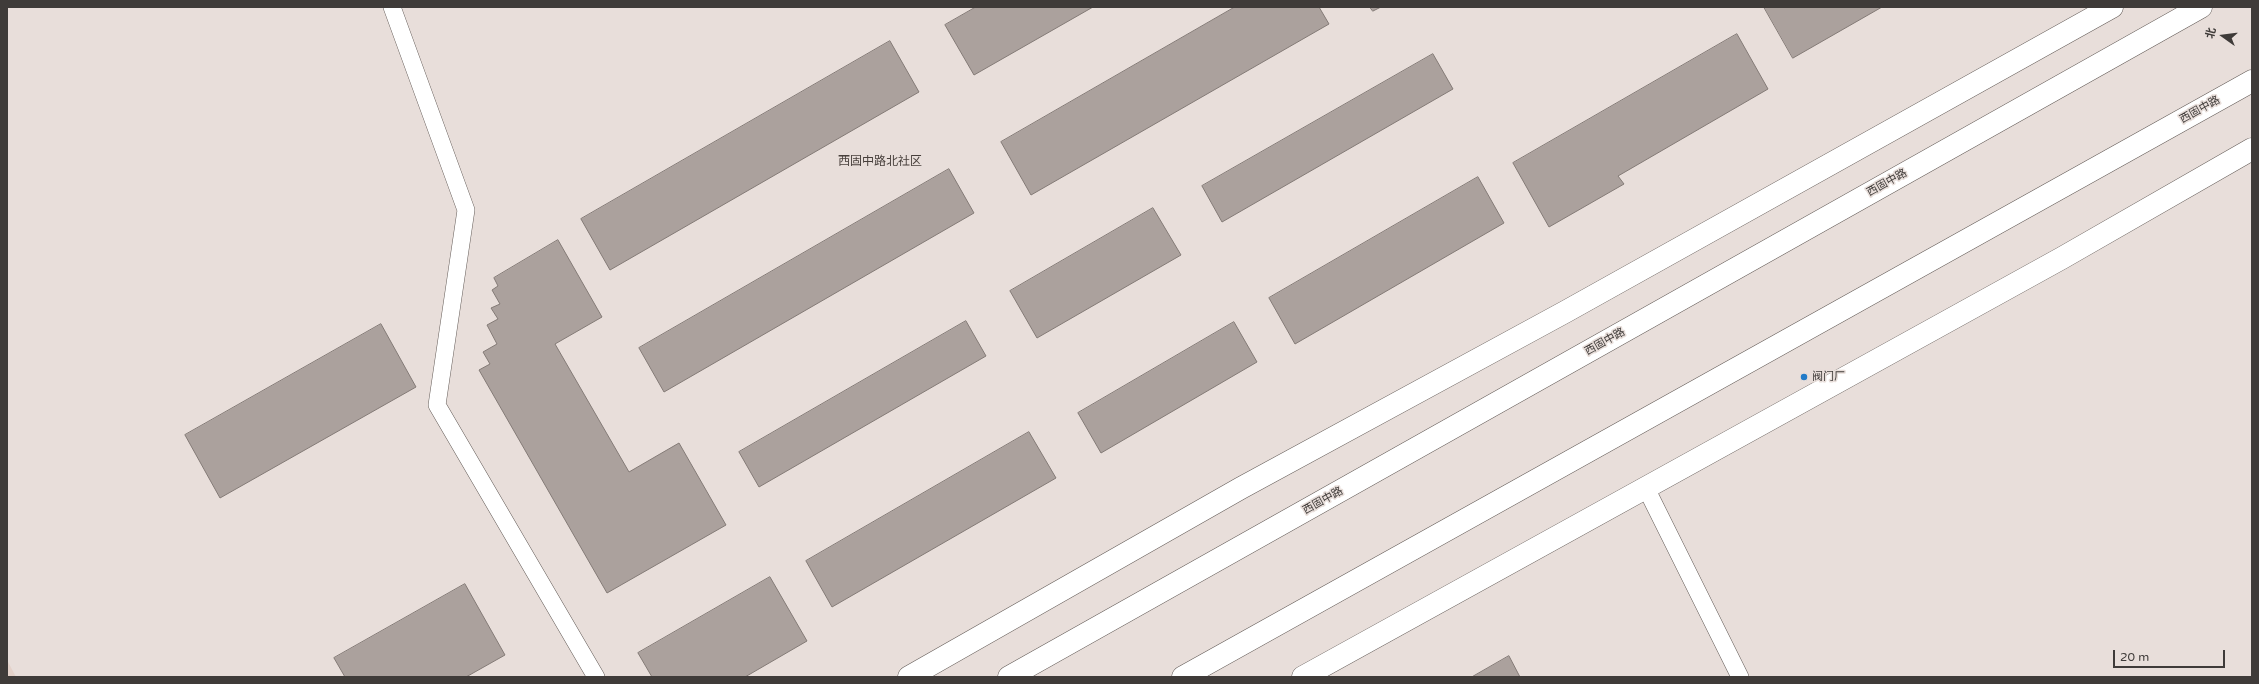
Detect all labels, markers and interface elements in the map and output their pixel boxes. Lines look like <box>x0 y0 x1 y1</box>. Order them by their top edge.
north arrow <box>2203 16 2243 56</box>
text: 北 <box>2203 26 2219 40</box>
street label: 西固中路 <box>2178 94 2222 126</box>
district label: 西固中路北社区 <box>838 155 922 169</box>
street label: 西固中路 <box>1865 167 1909 199</box>
street label: 西固中路 <box>1583 326 1627 358</box>
place label: 阀门厂 <box>1812 370 1845 384</box>
marker: 阀门厂 <box>1799 372 1809 382</box>
street label: 西固中路 <box>1301 485 1345 517</box>
scale bar <box>2115 642 2227 668</box>
text: 20 m <box>2120 650 2149 664</box>

